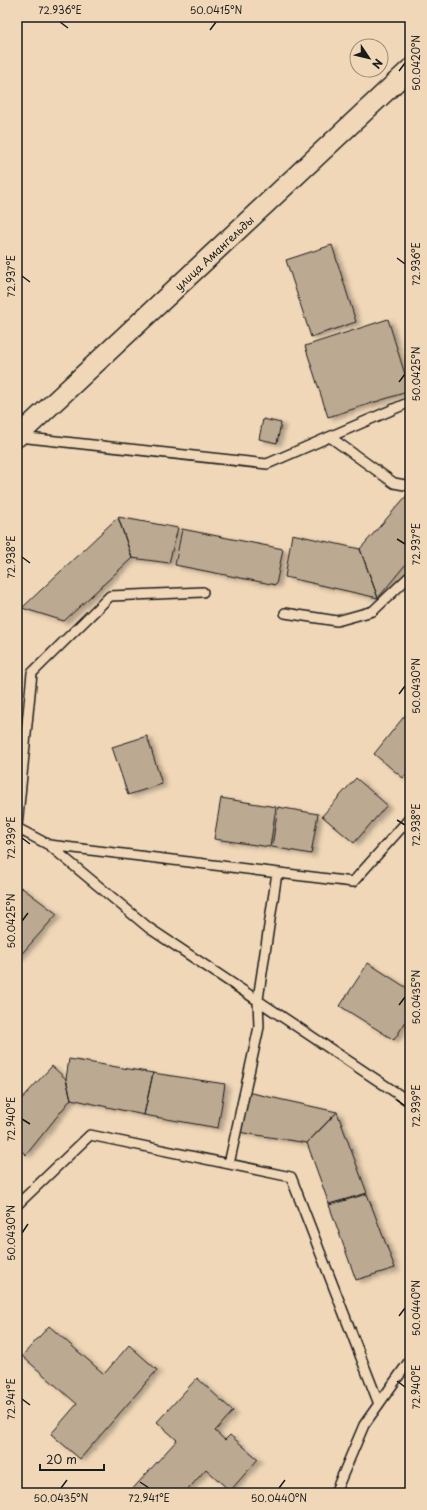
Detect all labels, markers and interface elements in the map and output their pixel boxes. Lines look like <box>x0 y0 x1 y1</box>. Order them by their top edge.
text: 72.936°E <box>38 2 82 17</box>
text: 50.0415°N <box>190 2 242 17</box>
text: 50.0420°N <box>408 35 423 91</box>
north arrow <box>349 38 389 78</box>
text: N <box>368 56 387 73</box>
street label: улица Амангельды <box>171 212 258 294</box>
text: 72.936°E <box>408 242 423 286</box>
text: 72.937°E <box>3 255 18 297</box>
text: 50.0425°N <box>408 346 423 402</box>
text: 72.937°E <box>408 523 423 565</box>
text: 72.938°E <box>3 535 18 579</box>
text: 50.0430°N <box>408 658 423 714</box>
text: 72.938°E <box>408 803 423 847</box>
text: 72.939°E <box>3 816 18 860</box>
text: 50.0425°N <box>3 893 18 949</box>
text: 50.0435°N <box>408 969 423 1024</box>
text: 72.939°E <box>408 1084 423 1128</box>
text: 72.940°E <box>3 1097 18 1141</box>
text: 50.0430°N <box>3 1205 18 1261</box>
text: 50.0440°N <box>408 1280 423 1336</box>
text: 72.940°E <box>408 1365 423 1409</box>
text: 72.941°E <box>3 1378 18 1420</box>
scale bar <box>40 1446 104 1472</box>
text: 20 m <box>46 1450 77 1468</box>
text: 50.0435°N <box>34 1490 89 1505</box>
text: 72.941°E <box>128 1490 170 1505</box>
text: 50.0440°N <box>251 1490 307 1505</box>

